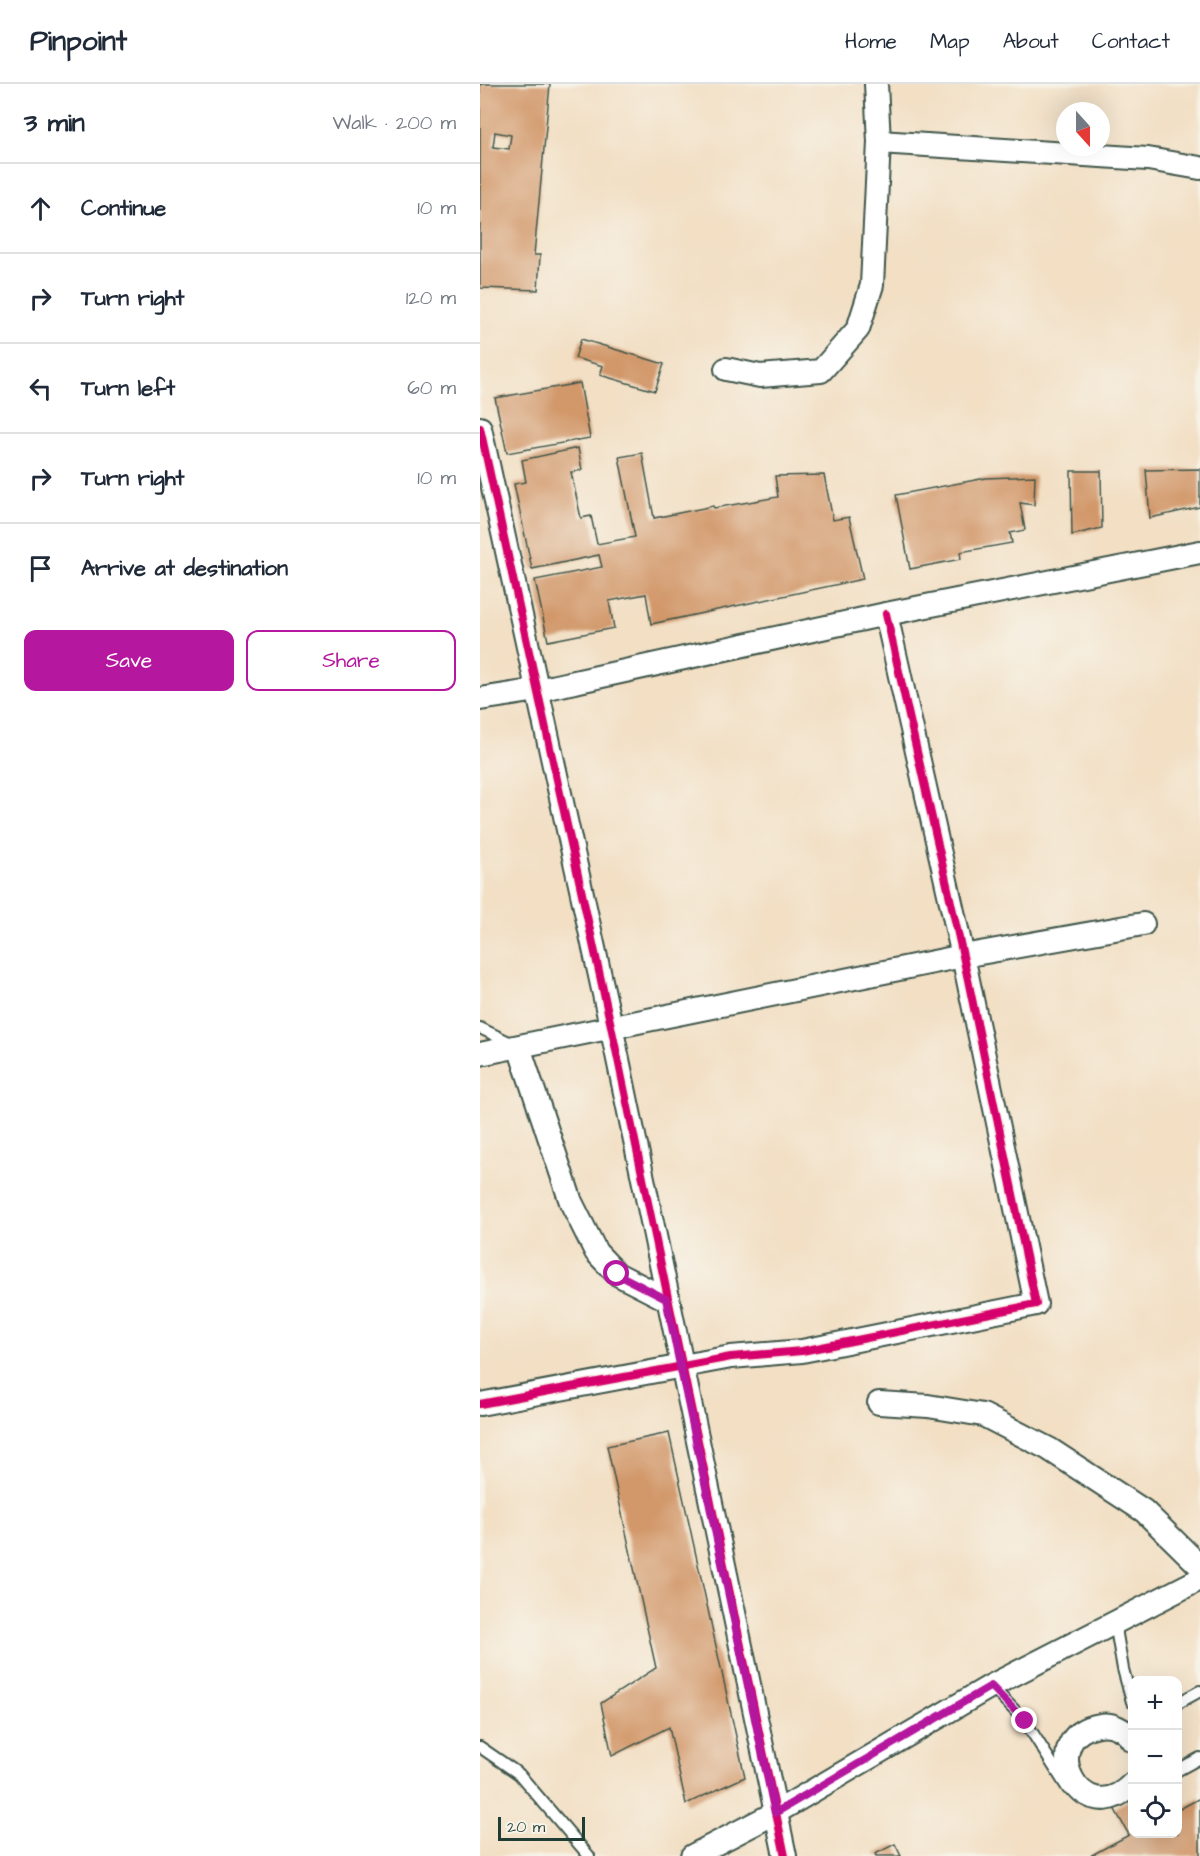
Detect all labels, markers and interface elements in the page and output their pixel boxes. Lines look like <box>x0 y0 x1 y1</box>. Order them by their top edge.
text: Pinpoint <box>30 22 127 61</box>
text: Home <box>845 27 897 56</box>
text: Map <box>930 27 970 56</box>
text: About <box>1003 27 1059 56</box>
text: Contact <box>1092 27 1170 56</box>
north arrow <box>1056 102 1110 156</box>
text: 3 min <box>24 105 85 141</box>
text: Walk · 200 m <box>333 109 456 137</box>
icon: ahead <box>24 192 57 225</box>
text: Continue <box>81 193 166 224</box>
text: 10 m <box>417 194 456 222</box>
icon: right <box>24 282 57 315</box>
text: Turn right <box>81 283 184 314</box>
text: 120 m <box>406 284 456 312</box>
icon: left <box>24 372 57 405</box>
text: Turn left <box>81 373 175 404</box>
text: 60 m <box>407 374 456 402</box>
icon: right <box>24 462 57 495</box>
text: Turn right <box>81 463 184 494</box>
text: 10 m <box>417 464 456 492</box>
icon: arrive <box>24 552 57 585</box>
text: Arrive at destination <box>81 553 288 584</box>
button: Save <box>24 630 234 691</box>
button: Share <box>246 630 456 691</box>
route start <box>603 1260 629 1286</box>
map controls <box>1128 1676 1182 1838</box>
button: + <box>1128 1676 1182 1730</box>
route end <box>1011 1707 1037 1733</box>
button: − <box>1128 1730 1182 1784</box>
button: locate <box>1128 1784 1182 1838</box>
scale bar <box>498 1814 585 1842</box>
text: 20 m <box>507 1816 545 1838</box>

